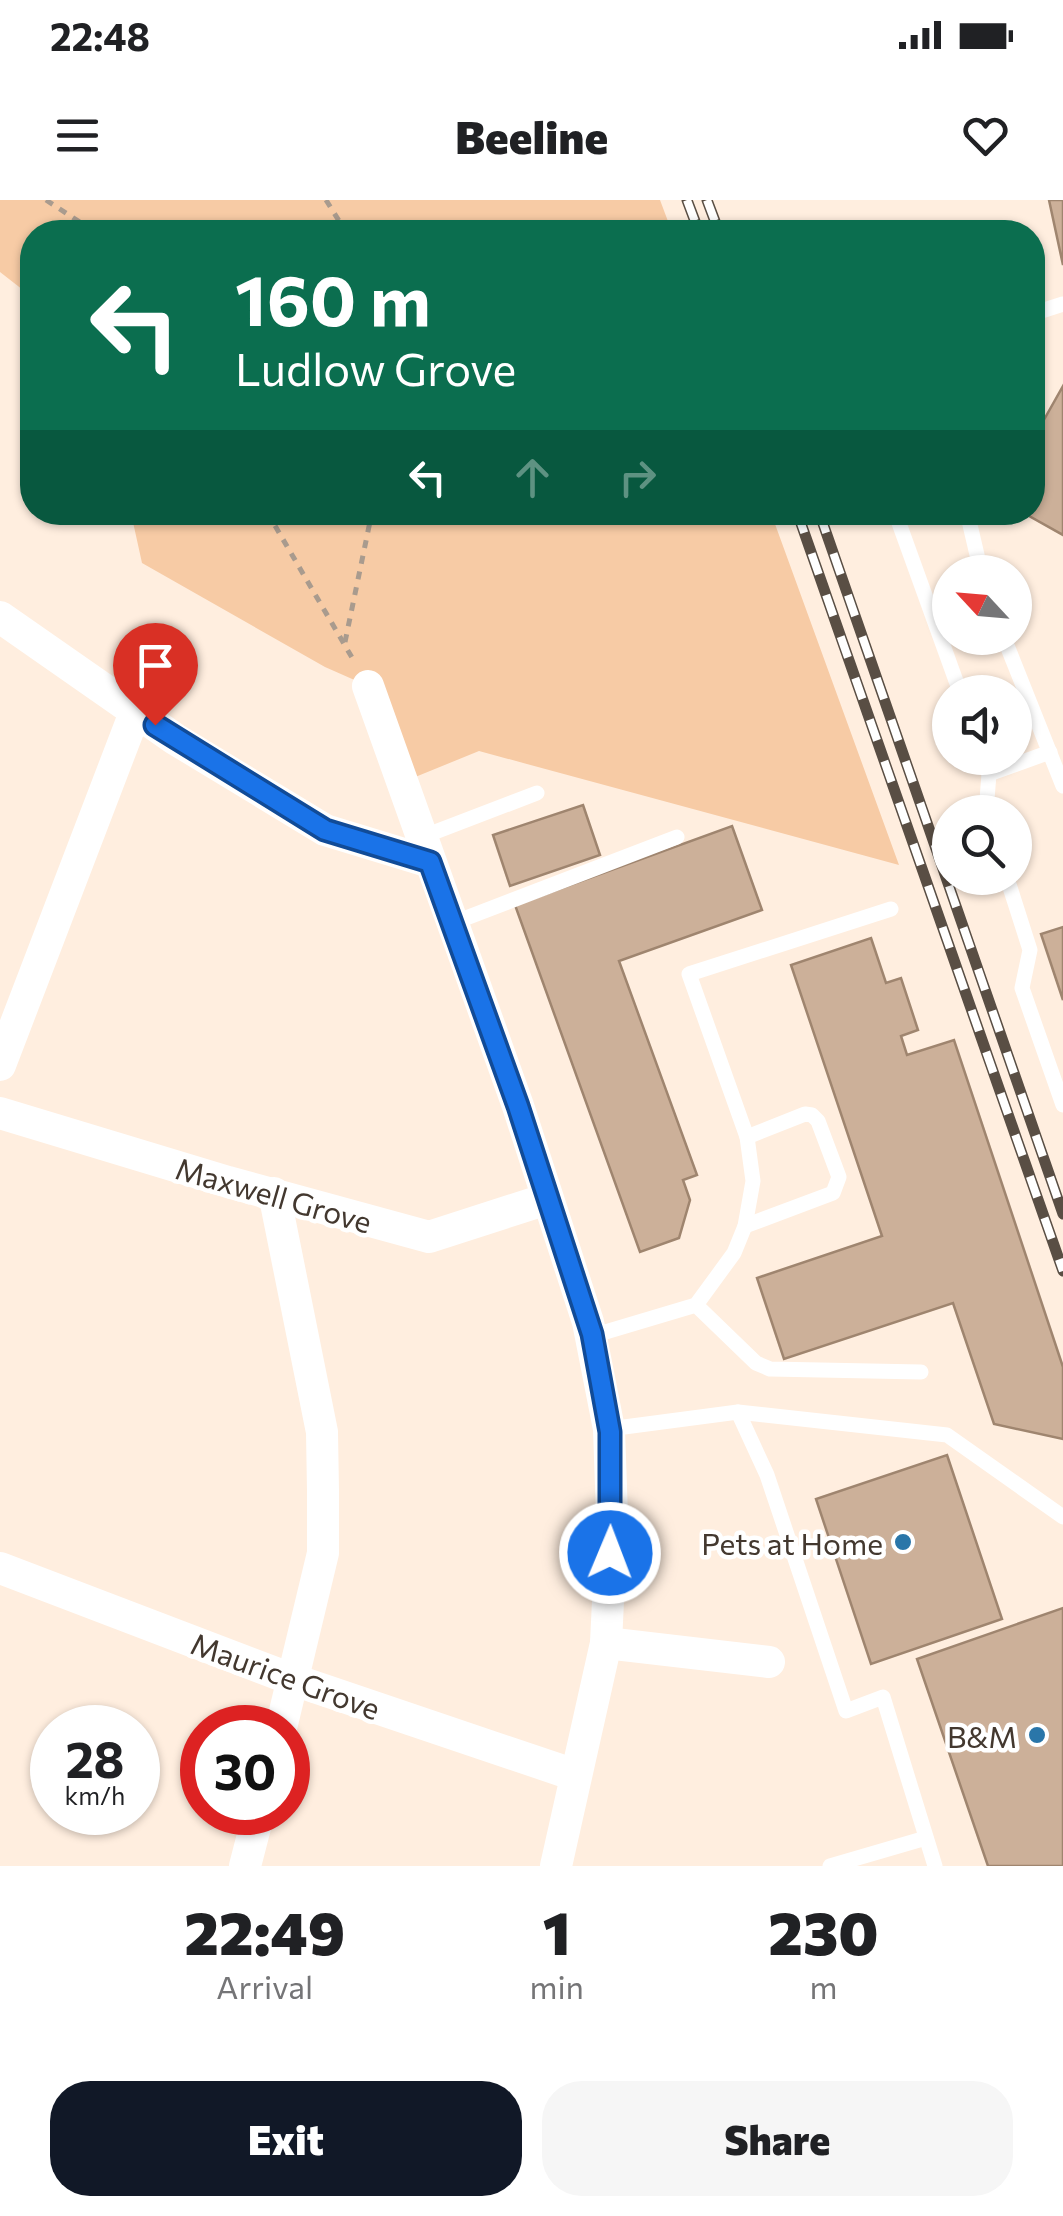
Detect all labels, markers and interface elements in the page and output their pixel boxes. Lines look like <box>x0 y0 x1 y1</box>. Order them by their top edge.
text: 22:48 <box>50 12 150 59</box>
icon: menu <box>50 108 105 163</box>
text: Beeline <box>455 108 608 163</box>
icon: heart <box>958 108 1013 163</box>
text: 160 m <box>235 255 431 340</box>
icon: left <box>70 260 200 390</box>
text: Ludlow Grove <box>235 340 516 395</box>
icon: left <box>400 450 455 505</box>
icon: ahead <box>505 450 560 505</box>
icon: right <box>610 450 665 505</box>
north arrow <box>932 555 1032 655</box>
map controls <box>932 555 1032 895</box>
pin <box>113 623 198 726</box>
icon: arrive <box>128 638 183 693</box>
button: sound <box>932 675 1032 775</box>
button: search <box>932 795 1032 895</box>
street label: Maxwell Grove <box>172 1148 376 1240</box>
position arrow <box>558 1501 662 1605</box>
place label: Pets at Home <box>701 1524 883 1561</box>
marker: Pets at Home <box>892 1531 914 1553</box>
street label: Maurice Grove <box>186 1624 386 1726</box>
speed limit sign: 30 <box>180 1705 310 1835</box>
place label: B&M <box>947 1717 1017 1754</box>
marker: B&M <box>1026 1724 1048 1746</box>
text: 28 <box>65 1727 125 1788</box>
text: km/h <box>65 1780 125 1810</box>
text: 22:49 <box>184 1894 345 1967</box>
text: 1 <box>543 1894 571 1967</box>
text: 230 <box>768 1894 879 1967</box>
text: Arrival <box>216 1966 313 2006</box>
text: min <box>529 1966 584 2006</box>
text: m <box>810 1966 837 2006</box>
button: Exit <box>50 2081 522 2196</box>
button: Share <box>542 2081 1013 2196</box>

